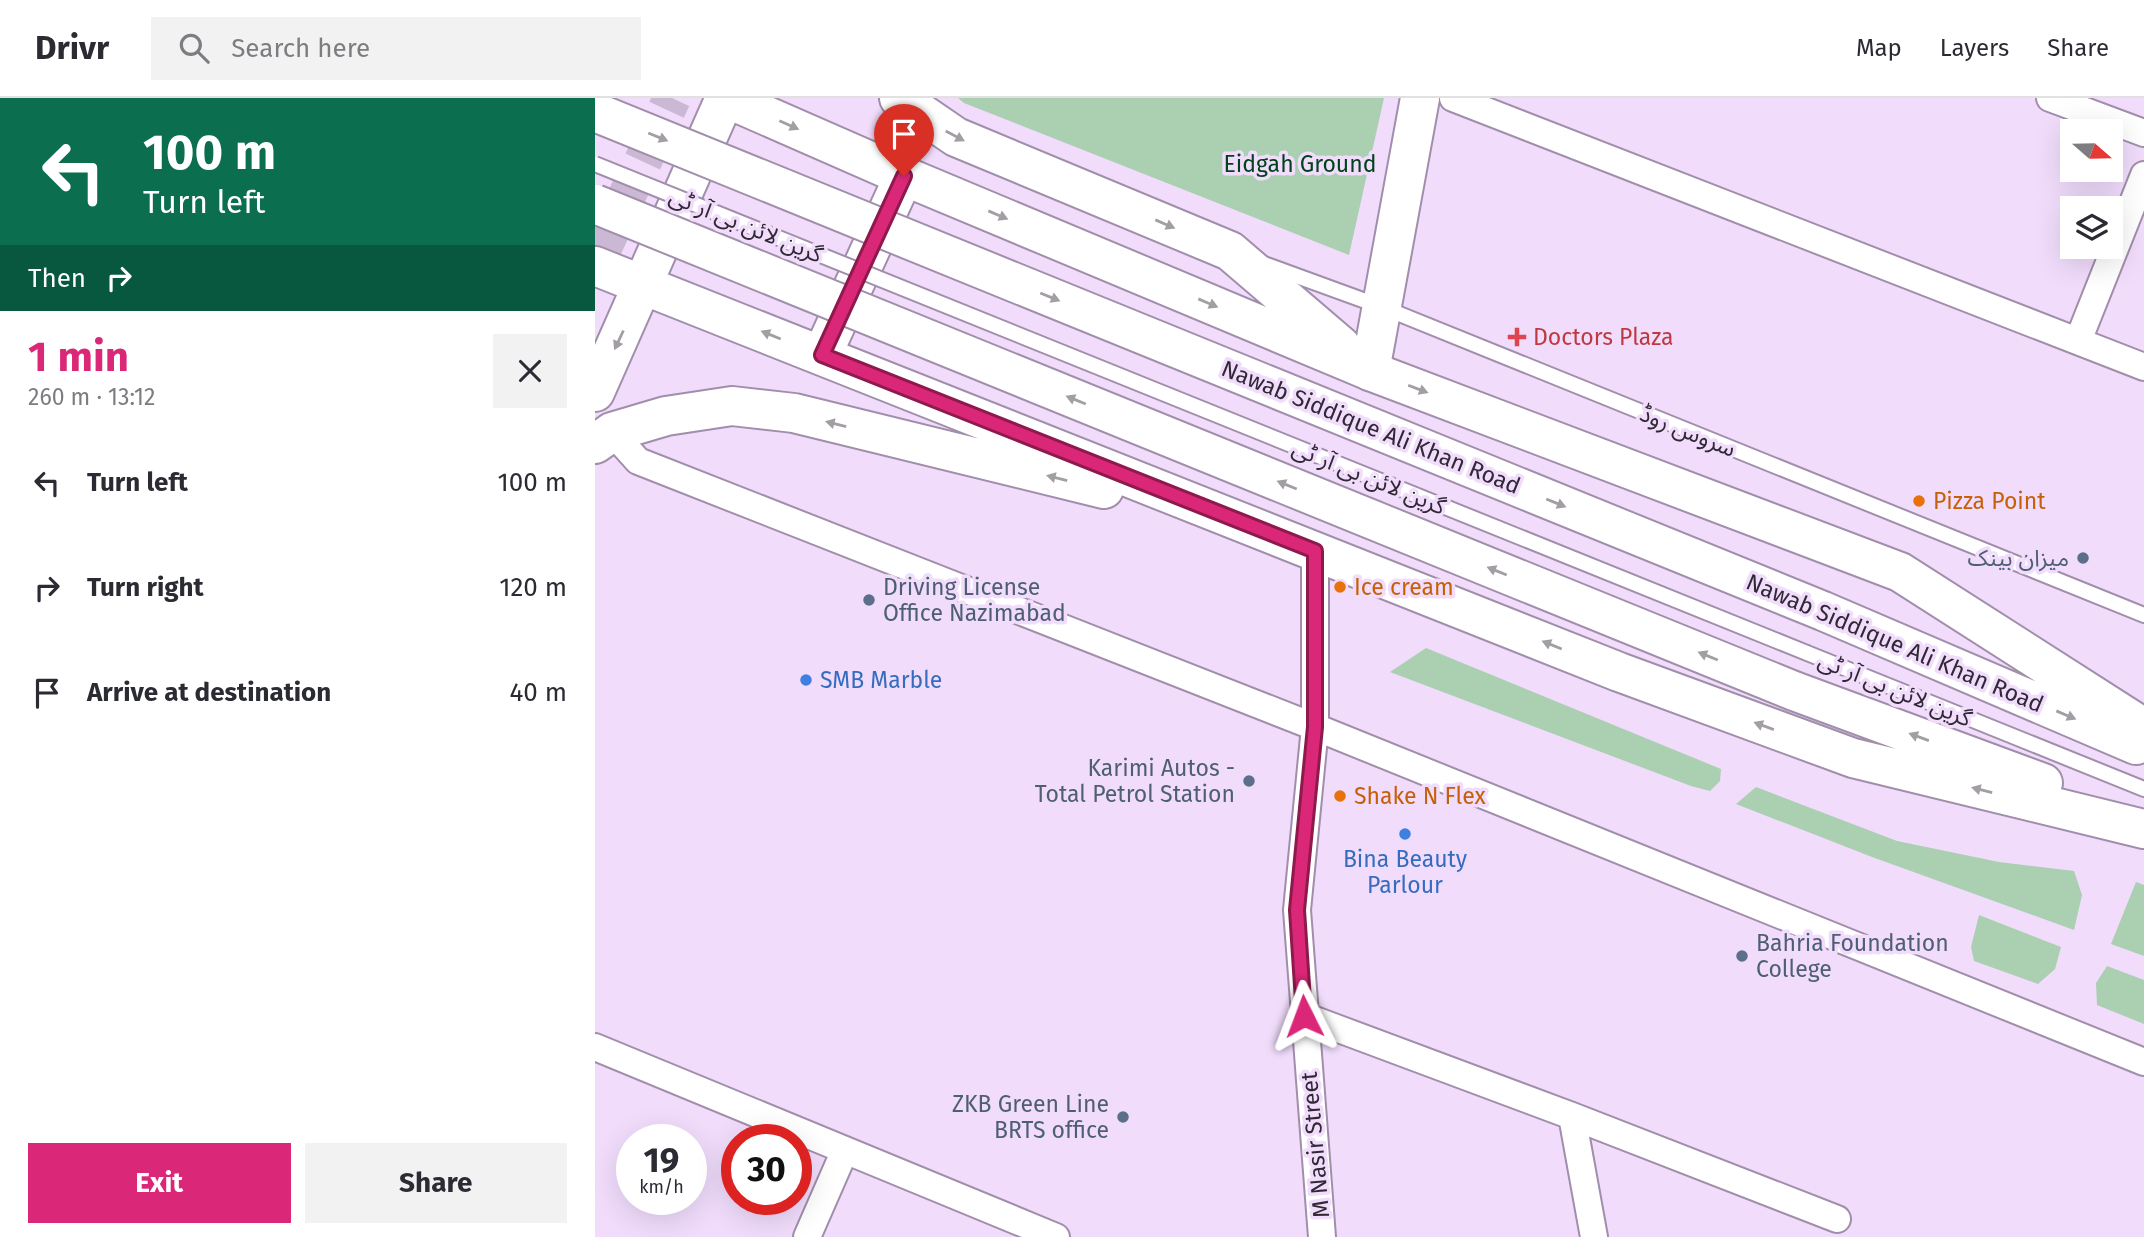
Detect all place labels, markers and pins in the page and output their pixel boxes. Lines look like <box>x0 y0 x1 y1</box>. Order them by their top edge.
pin <box>874 104 934 176</box>
place label: Doctors Plaza <box>1533 323 1673 351</box>
marker: Doctors Plaza <box>1507 327 1527 347</box>
place label: Pizza Point <box>1933 487 2046 515</box>
marker: Pizza Point <box>1911 493 1927 509</box>
place label: میزان بینک <box>1967 544 2069 572</box>
marker: میزان بینک <box>2075 550 2091 566</box>
place label: Driving License Office Nazimabad <box>883 573 1066 627</box>
place label: Ice cream <box>1354 573 1454 601</box>
marker: Ice cream <box>1332 579 1348 595</box>
marker: Driving License Office Nazimabad <box>861 592 877 608</box>
place label: SMB Marble <box>820 666 942 694</box>
marker: SMB Marble <box>798 672 814 688</box>
place label: Karimi Autos - Total Petrol Station <box>1035 754 1235 808</box>
marker: Karimi Autos - Total Petrol Station <box>1241 773 1257 789</box>
place label: Shake N Flex <box>1354 782 1487 810</box>
marker: Shake N Flex <box>1332 788 1348 804</box>
marker: Bina Beauty Parlour <box>1397 826 1413 842</box>
place label: Bina Beauty Parlour <box>1343 845 1468 899</box>
place label: Bahria Foundation College <box>1756 929 1949 983</box>
marker: Bahria Foundation College <box>1734 948 1750 964</box>
place label: ZKB Green Line BRTS office <box>952 1090 1109 1144</box>
marker: ZKB Green Line BRTS office <box>1115 1109 1131 1125</box>

